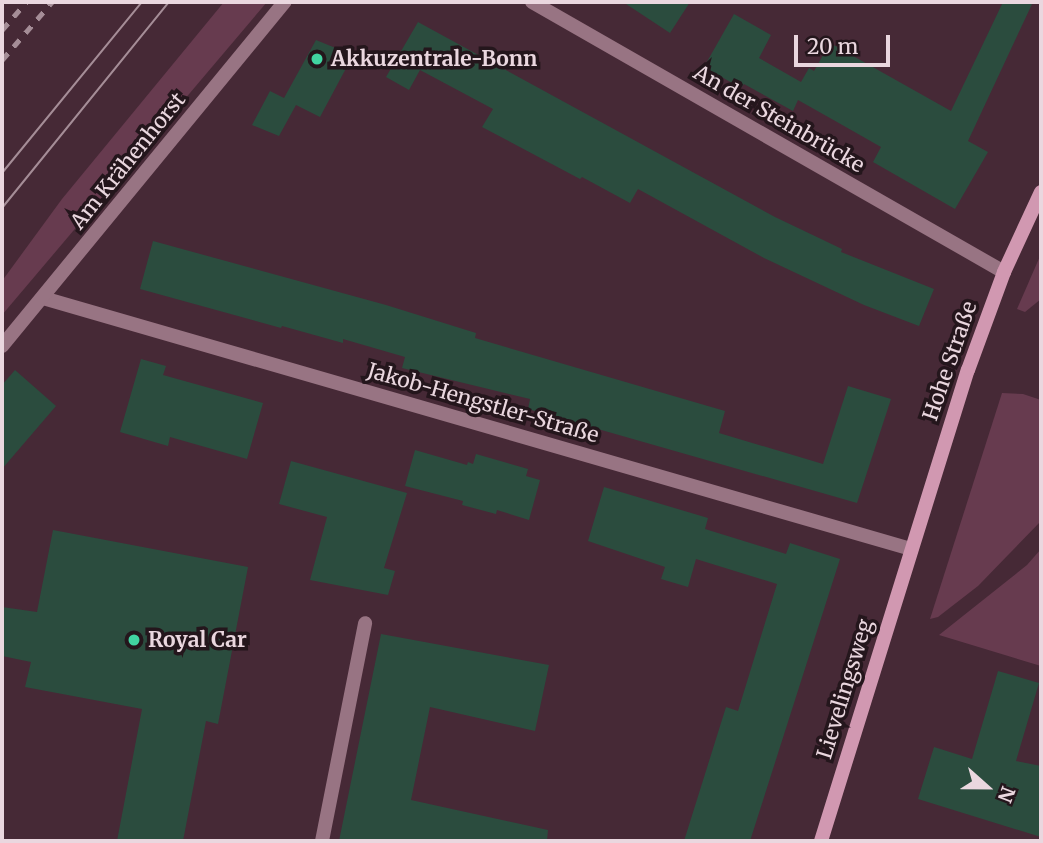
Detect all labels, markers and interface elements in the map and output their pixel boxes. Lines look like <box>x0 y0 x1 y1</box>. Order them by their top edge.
scale bar <box>798 21 894 65</box>
text: 20 m <box>807 33 858 60</box>
place label: Akkuzentrale-Bonn <box>331 46 537 72</box>
marker: Akkuzentrale-Bonn <box>309 51 325 67</box>
street label: An der Steinbrücke <box>689 60 869 178</box>
street label: Am Krähenhorst <box>65 88 191 234</box>
street label: Hohe Straße <box>918 298 982 424</box>
street label: Jakob-Hengstler-Straße <box>364 358 602 448</box>
street label: Lievelingsweg <box>812 616 878 762</box>
place label: Royal Car <box>148 627 247 653</box>
marker: Royal Car <box>126 632 142 648</box>
north arrow <box>952 752 1022 822</box>
text: N <box>993 783 1021 806</box>

